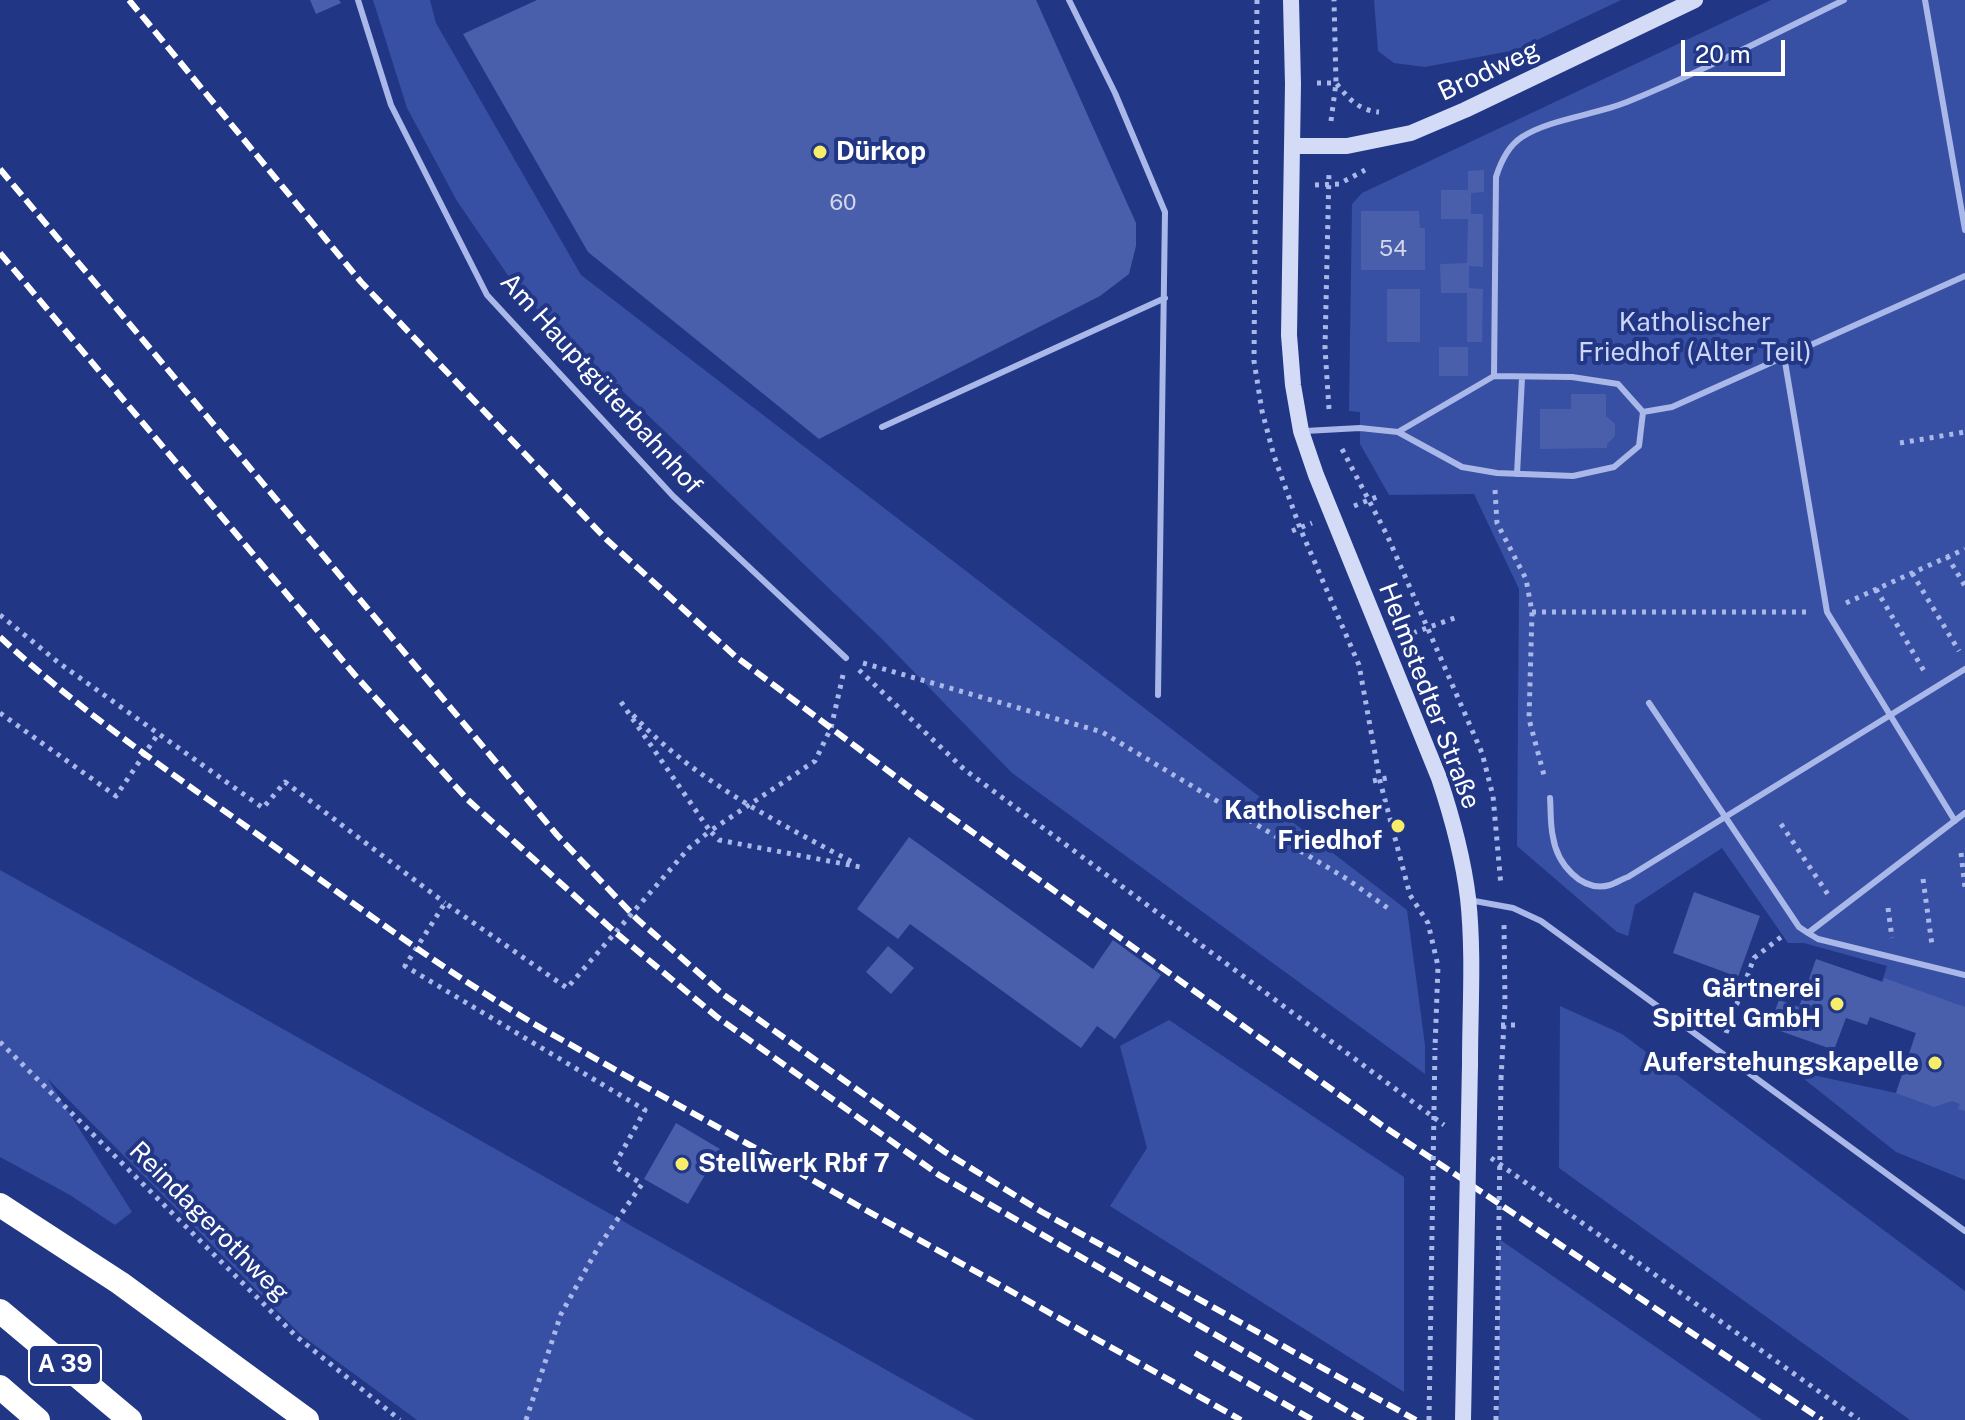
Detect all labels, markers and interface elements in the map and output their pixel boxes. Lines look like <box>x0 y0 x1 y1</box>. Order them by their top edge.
scale bar <box>1685 24 1789 74</box>
street label: Brodweg <box>1433 34 1545 108</box>
text: 20 m <box>1695 40 1751 68</box>
place label: Dürkop <box>836 136 926 168</box>
marker: Dürkop <box>811 143 829 161</box>
house number: 60 <box>829 190 857 216</box>
house number: 54 <box>1379 236 1407 262</box>
street label: Am Hauptgüterbahnhof <box>493 267 709 501</box>
park label: Katholischer Friedhof (Alter Teil) <box>1578 307 1812 368</box>
street label: Helmstedter Straße <box>1372 579 1486 813</box>
place label: Katholischer Friedhof <box>1224 795 1382 856</box>
marker: Katholischer Friedhof <box>1389 817 1407 835</box>
place label: Gärtnerei Spittel GmbH <box>1652 973 1821 1034</box>
marker: Gärtnerei Spittel GmbH <box>1828 995 1846 1013</box>
place label: Auferstehungskapelle <box>1643 1047 1919 1079</box>
marker: Auferstehungskapelle <box>1926 1054 1944 1072</box>
street label: Reindagerothweg <box>123 1136 295 1308</box>
place label: Stellwerk Rbf 7 <box>698 1148 890 1180</box>
marker: Stellwerk Rbf 7 <box>673 1155 691 1173</box>
road number: A 39 <box>29 1345 101 1385</box>

